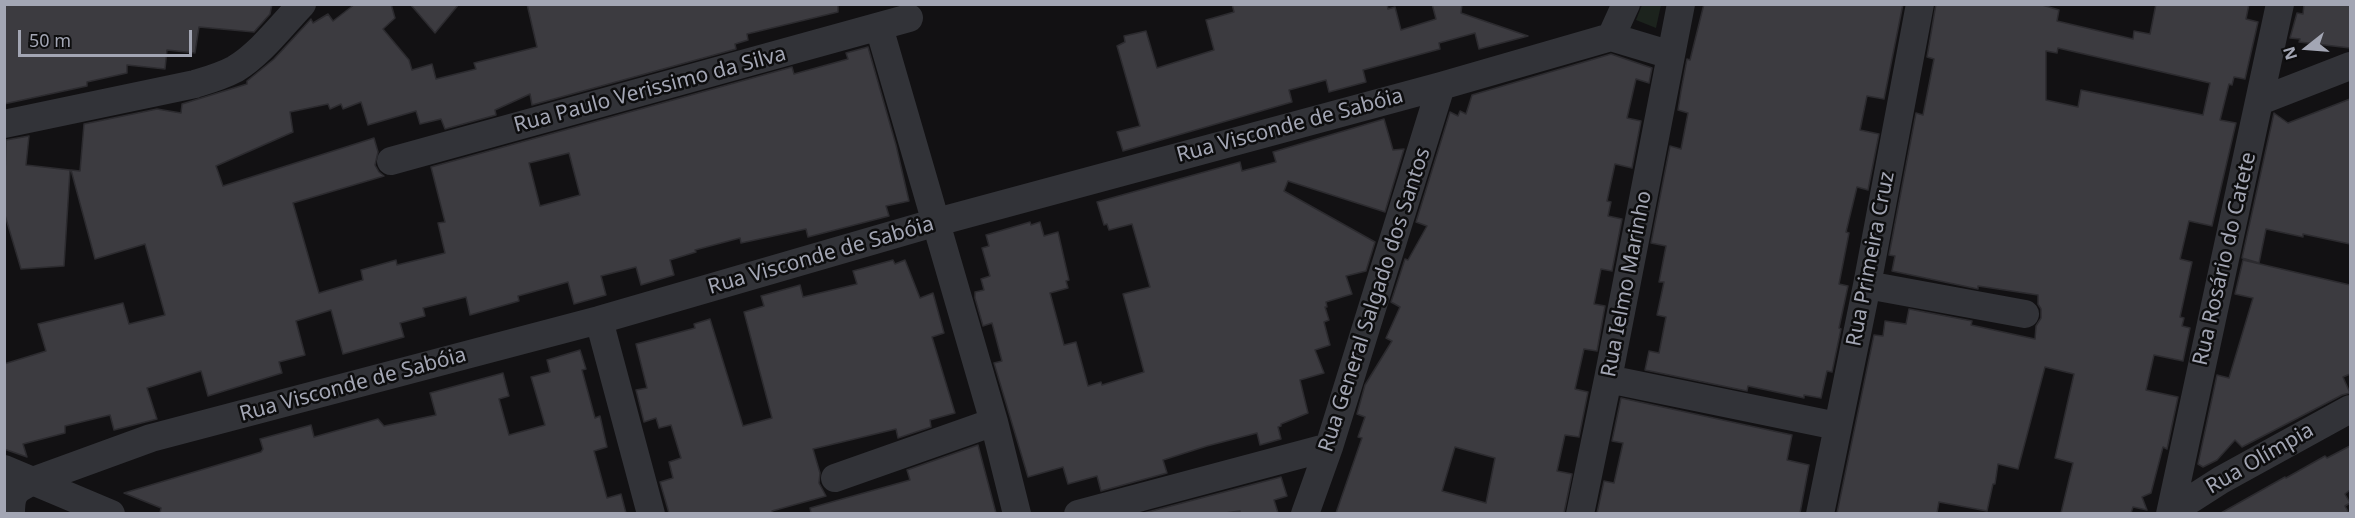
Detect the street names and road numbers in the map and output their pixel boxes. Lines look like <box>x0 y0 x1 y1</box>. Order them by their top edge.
street label: Rua Paulo Verissimo da Silva <box>511 41 789 139</box>
street label: Rua Visconde de Sabóia <box>1174 84 1406 168</box>
street label: Rua General Salgado dos Santos <box>1314 145 1436 455</box>
street label: Rua Rosário do Catete <box>2188 150 2262 368</box>
street label: Rua Primeira Cruz <box>1842 170 1900 348</box>
street label: Rua Ielmo Marinho <box>1597 189 1657 379</box>
street label: Rua Visconde de Sabóia <box>705 212 937 300</box>
street label: Rua Visconde de Sabóia <box>237 343 469 427</box>
street label: Rua Olímpia <box>2202 418 2318 500</box>

